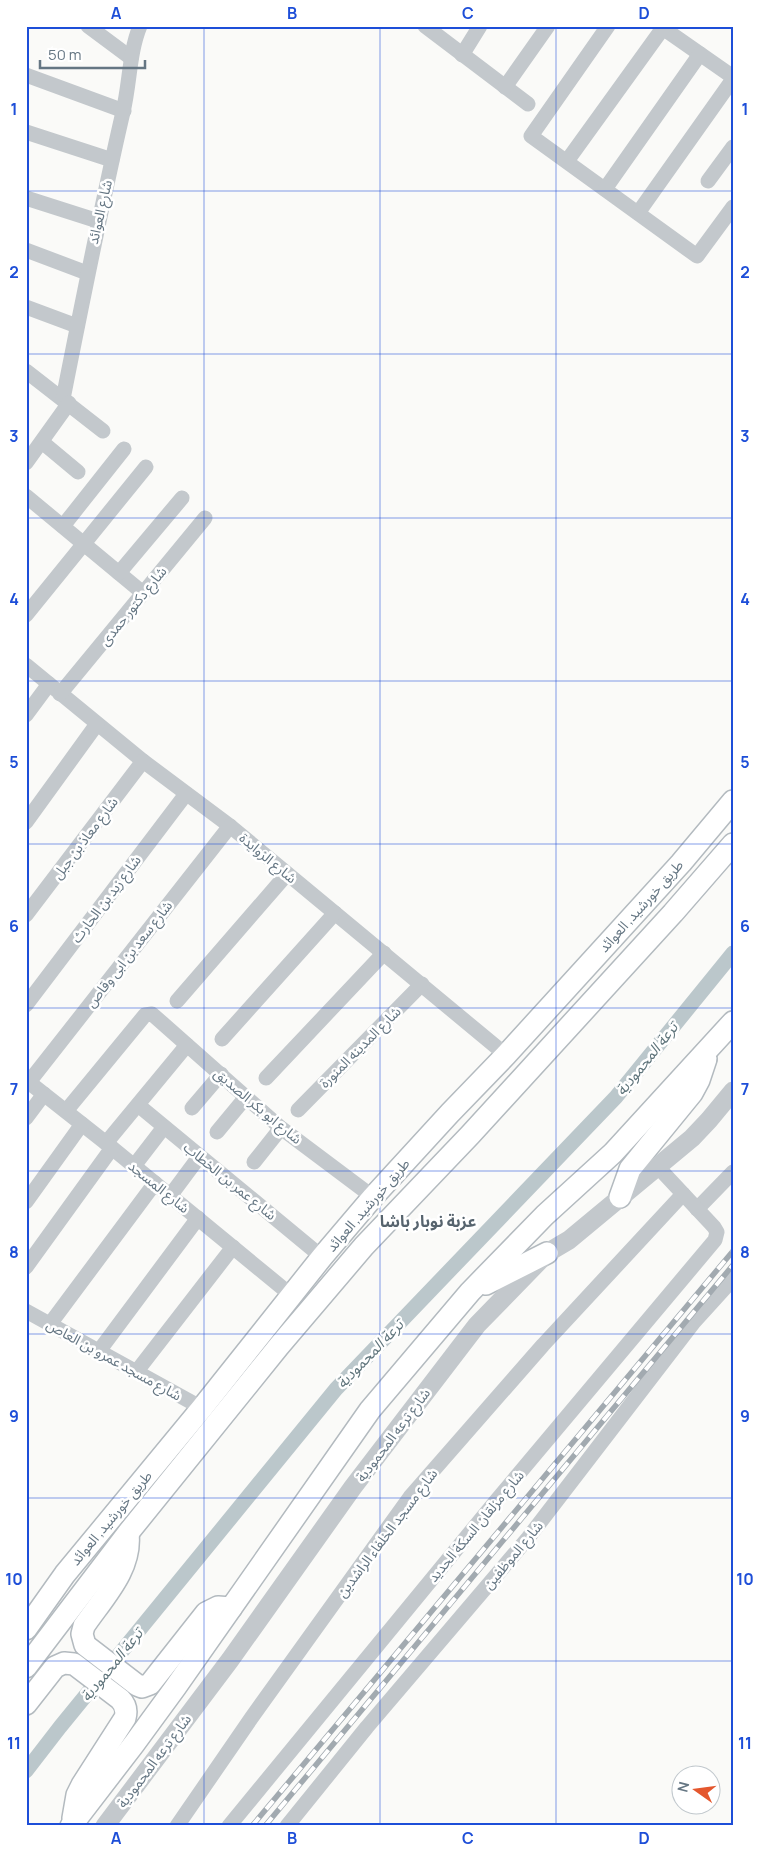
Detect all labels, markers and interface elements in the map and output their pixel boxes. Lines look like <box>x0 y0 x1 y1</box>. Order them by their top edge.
text: A <box>111 2 122 24</box>
text: B <box>287 2 297 24</box>
text: C <box>462 2 474 24</box>
text: D <box>638 2 650 24</box>
scale bar <box>40 38 145 70</box>
text: 50 m <box>48 44 82 65</box>
text: 1 <box>10 98 18 120</box>
text: 1 <box>741 98 749 120</box>
street label: شارع العوائد <box>83 178 118 246</box>
text: 2 <box>9 261 19 283</box>
text: 2 <box>740 261 750 283</box>
text: 3 <box>9 425 19 447</box>
text: 3 <box>740 425 750 447</box>
street label: شارع دكتور حمدى <box>95 562 172 651</box>
text: 4 <box>9 588 19 610</box>
text: 4 <box>740 588 750 610</box>
text: 5 <box>9 751 19 773</box>
text: 5 <box>740 751 750 773</box>
street label: شارع معاذ بن جبل <box>47 793 123 884</box>
street label: شارع الزوايدة <box>234 828 301 889</box>
street label: شارع زيد بن الحارث <box>66 851 146 948</box>
street label: طريق خورشيد, العوائد <box>594 855 688 957</box>
street label: شارع سعد بن ابى وقاص <box>81 896 178 1012</box>
text: 6 <box>9 915 19 937</box>
text: 6 <box>740 915 750 937</box>
street label: شارع المدينه المنورة <box>315 1002 406 1093</box>
water label: ترعة المحمودية <box>611 1016 684 1100</box>
street label: شارع ابو بكر الصديق <box>209 1063 306 1149</box>
text: 7 <box>10 1078 18 1100</box>
text: 7 <box>741 1078 749 1100</box>
street label: شارع عمر بن الخطاب <box>179 1137 281 1225</box>
street label: طريق خورشيد, العوائد <box>322 1154 414 1256</box>
street label: شارع المسجد <box>124 1156 194 1219</box>
district label: عزبة نوبار باشا <box>380 1210 476 1232</box>
text: 8 <box>9 1241 19 1263</box>
text: 8 <box>740 1241 750 1263</box>
water label: ترعة المحمودية <box>331 1313 410 1393</box>
street label: شارع مسجد عمرو بن العاص <box>42 1314 185 1406</box>
street label: شارع ترعه المحمودية <box>351 1384 436 1487</box>
text: 9 <box>9 1405 19 1427</box>
text: 9 <box>740 1405 750 1427</box>
street label: شارع مسجد الخلفاء الراشدين <box>332 1464 443 1602</box>
street label: طريق خورشيد, العوائد <box>65 1466 157 1570</box>
street label: شارع مزلقان السكة الحديد <box>423 1466 530 1587</box>
street label: شارع الموظفين <box>478 1517 548 1594</box>
text: 10 <box>5 1568 23 1590</box>
text: 10 <box>736 1568 754 1590</box>
water label: ترعة المحمودية <box>76 1622 149 1706</box>
street label: شارع ترعه المحمودية <box>112 1710 197 1813</box>
text: 11 <box>7 1732 21 1754</box>
text: 11 <box>738 1732 752 1754</box>
north arrow <box>672 1764 722 1814</box>
text: N <box>672 1780 693 1794</box>
text: A <box>111 1827 122 1849</box>
text: B <box>287 1827 297 1849</box>
text: C <box>462 1827 474 1849</box>
text: D <box>638 1827 650 1849</box>

